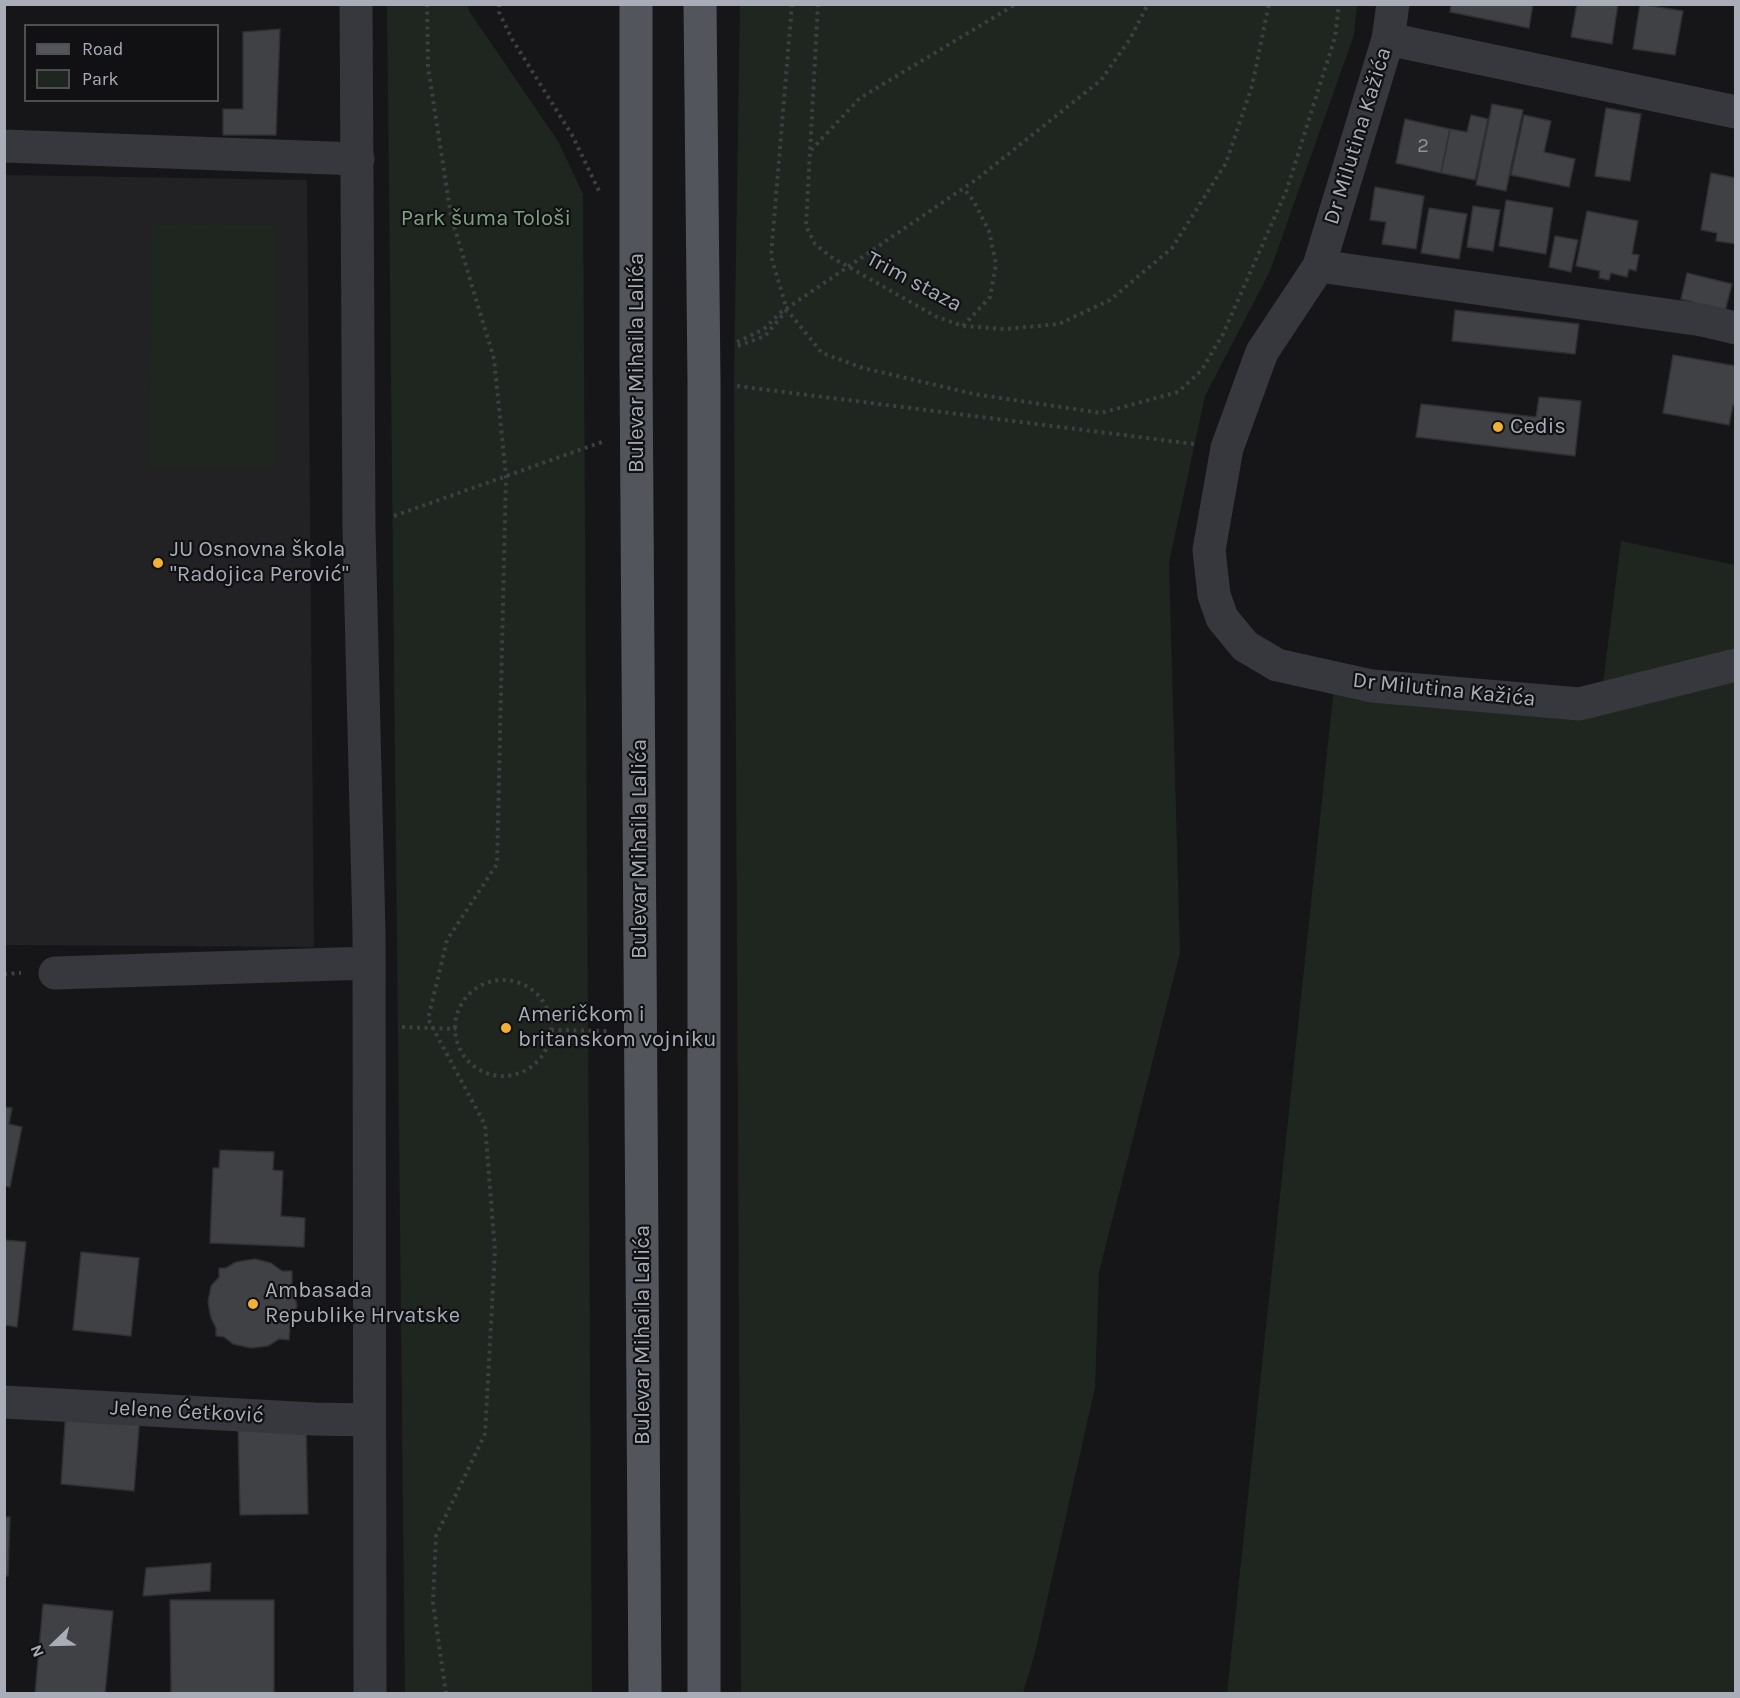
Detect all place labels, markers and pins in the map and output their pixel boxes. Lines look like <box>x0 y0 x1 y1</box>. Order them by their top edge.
place label: Cedis <box>1510 414 1566 440</box>
marker: Cedis <box>1491 420 1505 434</box>
place label: JU Osnovna škola "Radojica Perović" <box>170 537 349 588</box>
marker: JU Osnovna škola "Radojica Perović" <box>151 556 165 570</box>
place label: Američkom i britanskom vojniku <box>518 1002 717 1054</box>
marker: Američkom i britanskom vojniku <box>499 1021 513 1035</box>
place label: Ambasada Republike Hrvatske <box>265 1278 460 1330</box>
marker: Ambasada Republike Hrvatske <box>246 1297 260 1311</box>

